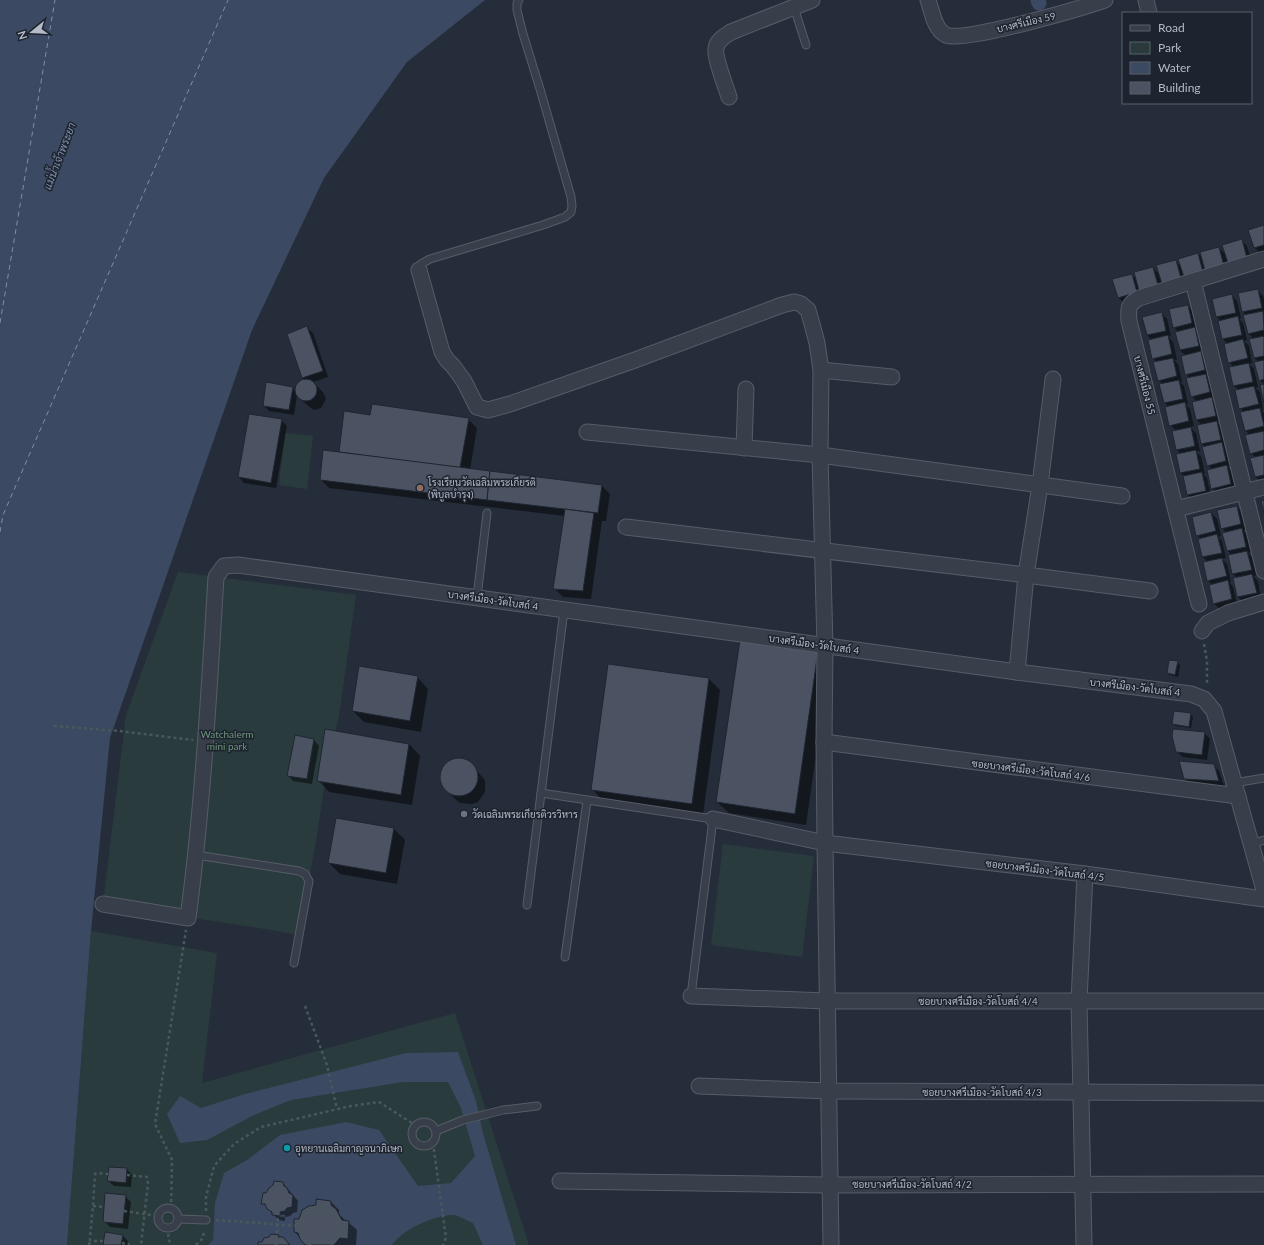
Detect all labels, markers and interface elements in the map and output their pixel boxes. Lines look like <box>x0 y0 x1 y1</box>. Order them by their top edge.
street label: บางศรีเมือง 59 <box>995 9 1057 35</box>
north arrow <box>12 12 52 52</box>
legend <box>1122 12 1252 104</box>
text: Road <box>1158 20 1185 35</box>
text: N <box>15 29 30 41</box>
text: Park <box>1158 40 1182 55</box>
text: Water <box>1158 60 1191 75</box>
text: Building <box>1158 80 1201 95</box>
water label: แม่น้ำเจ้าพระยา <box>36 119 78 192</box>
street label: บางศรีเมือง 55 <box>1132 354 1158 416</box>
place label: โรงเรียนวัดเฉลิมพระเกียรติ (พิบูลบำรุง) <box>427 476 536 502</box>
marker: โรงเรียนวัดเฉลิมพระเกียรติ (พิบูลบำรุง) <box>415 483 425 493</box>
street label: บางศรีเมือง-วัดโบสถ์ 4 <box>447 587 539 612</box>
street label: บางศรีเมือง-วัดโบสถ์ 4 <box>768 631 860 656</box>
street label: บางศรีเมือง-วัดโบสถ์ 4 <box>1089 674 1181 699</box>
park label: Watchalerm mini park <box>200 728 254 752</box>
street label: ซอยบางศรีเมือง-วัดโบสถ์ 4/6 <box>971 756 1091 783</box>
place label: วัดเฉลิมพระเกียรติวรวิหาร <box>472 808 578 820</box>
marker: วัดเฉลิมพระเกียรติวรวิหาร <box>459 809 469 819</box>
street label: ซอยบางศรีเมือง-วัดโบสถ์ 4/5 <box>985 856 1105 883</box>
street label: ซอยบางศรีเมือง-วัดโบสถ์ 4/4 <box>918 994 1038 1007</box>
street label: ซอยบางศรีเมือง-วัดโบสถ์ 4/3 <box>922 1085 1042 1098</box>
place label: อุทยานเฉลิมกาญจนาภิเษก <box>295 1142 403 1156</box>
marker: อุทยานเฉลิมกาญจนาภิเษก <box>282 1143 292 1153</box>
street label: ซอยบางศรีเมือง-วัดโบสถ์ 4/2 <box>852 1177 972 1190</box>

